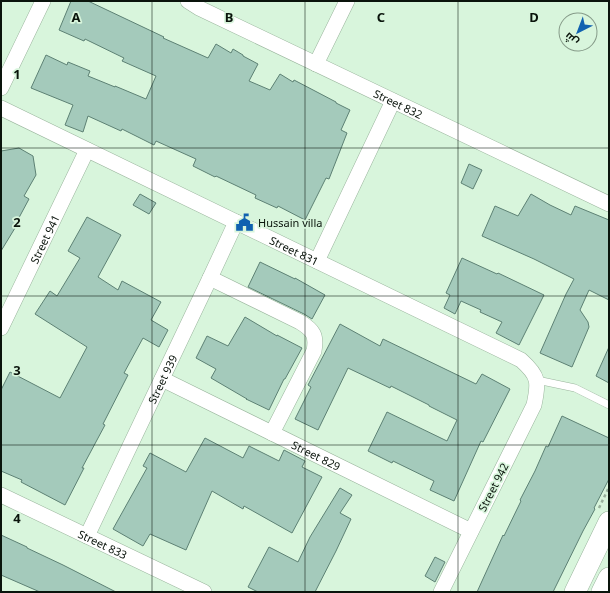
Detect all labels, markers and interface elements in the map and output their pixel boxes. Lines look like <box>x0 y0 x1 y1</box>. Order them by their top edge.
text: A <box>72 8 81 26</box>
text: B <box>225 8 233 26</box>
text: C <box>377 8 385 26</box>
text: D <box>529 8 539 26</box>
north arrow <box>558 12 598 52</box>
text: ش <box>561 30 581 50</box>
text: 1 <box>13 65 21 83</box>
street label: Street 832 <box>371 85 425 121</box>
street label: Street 941 <box>26 212 62 266</box>
public building icon: Hussain villa <box>235 212 255 232</box>
text: 2 <box>13 213 21 231</box>
place label: Hussain villa <box>258 215 322 230</box>
street label: Street 831 <box>267 232 321 268</box>
street label: Street 939 <box>144 352 180 406</box>
text: 3 <box>13 361 21 379</box>
street label: Street 829 <box>289 437 343 473</box>
street label: Street 942 <box>474 460 512 514</box>
text: 4 <box>13 509 21 527</box>
street label: Street 833 <box>76 526 130 562</box>

